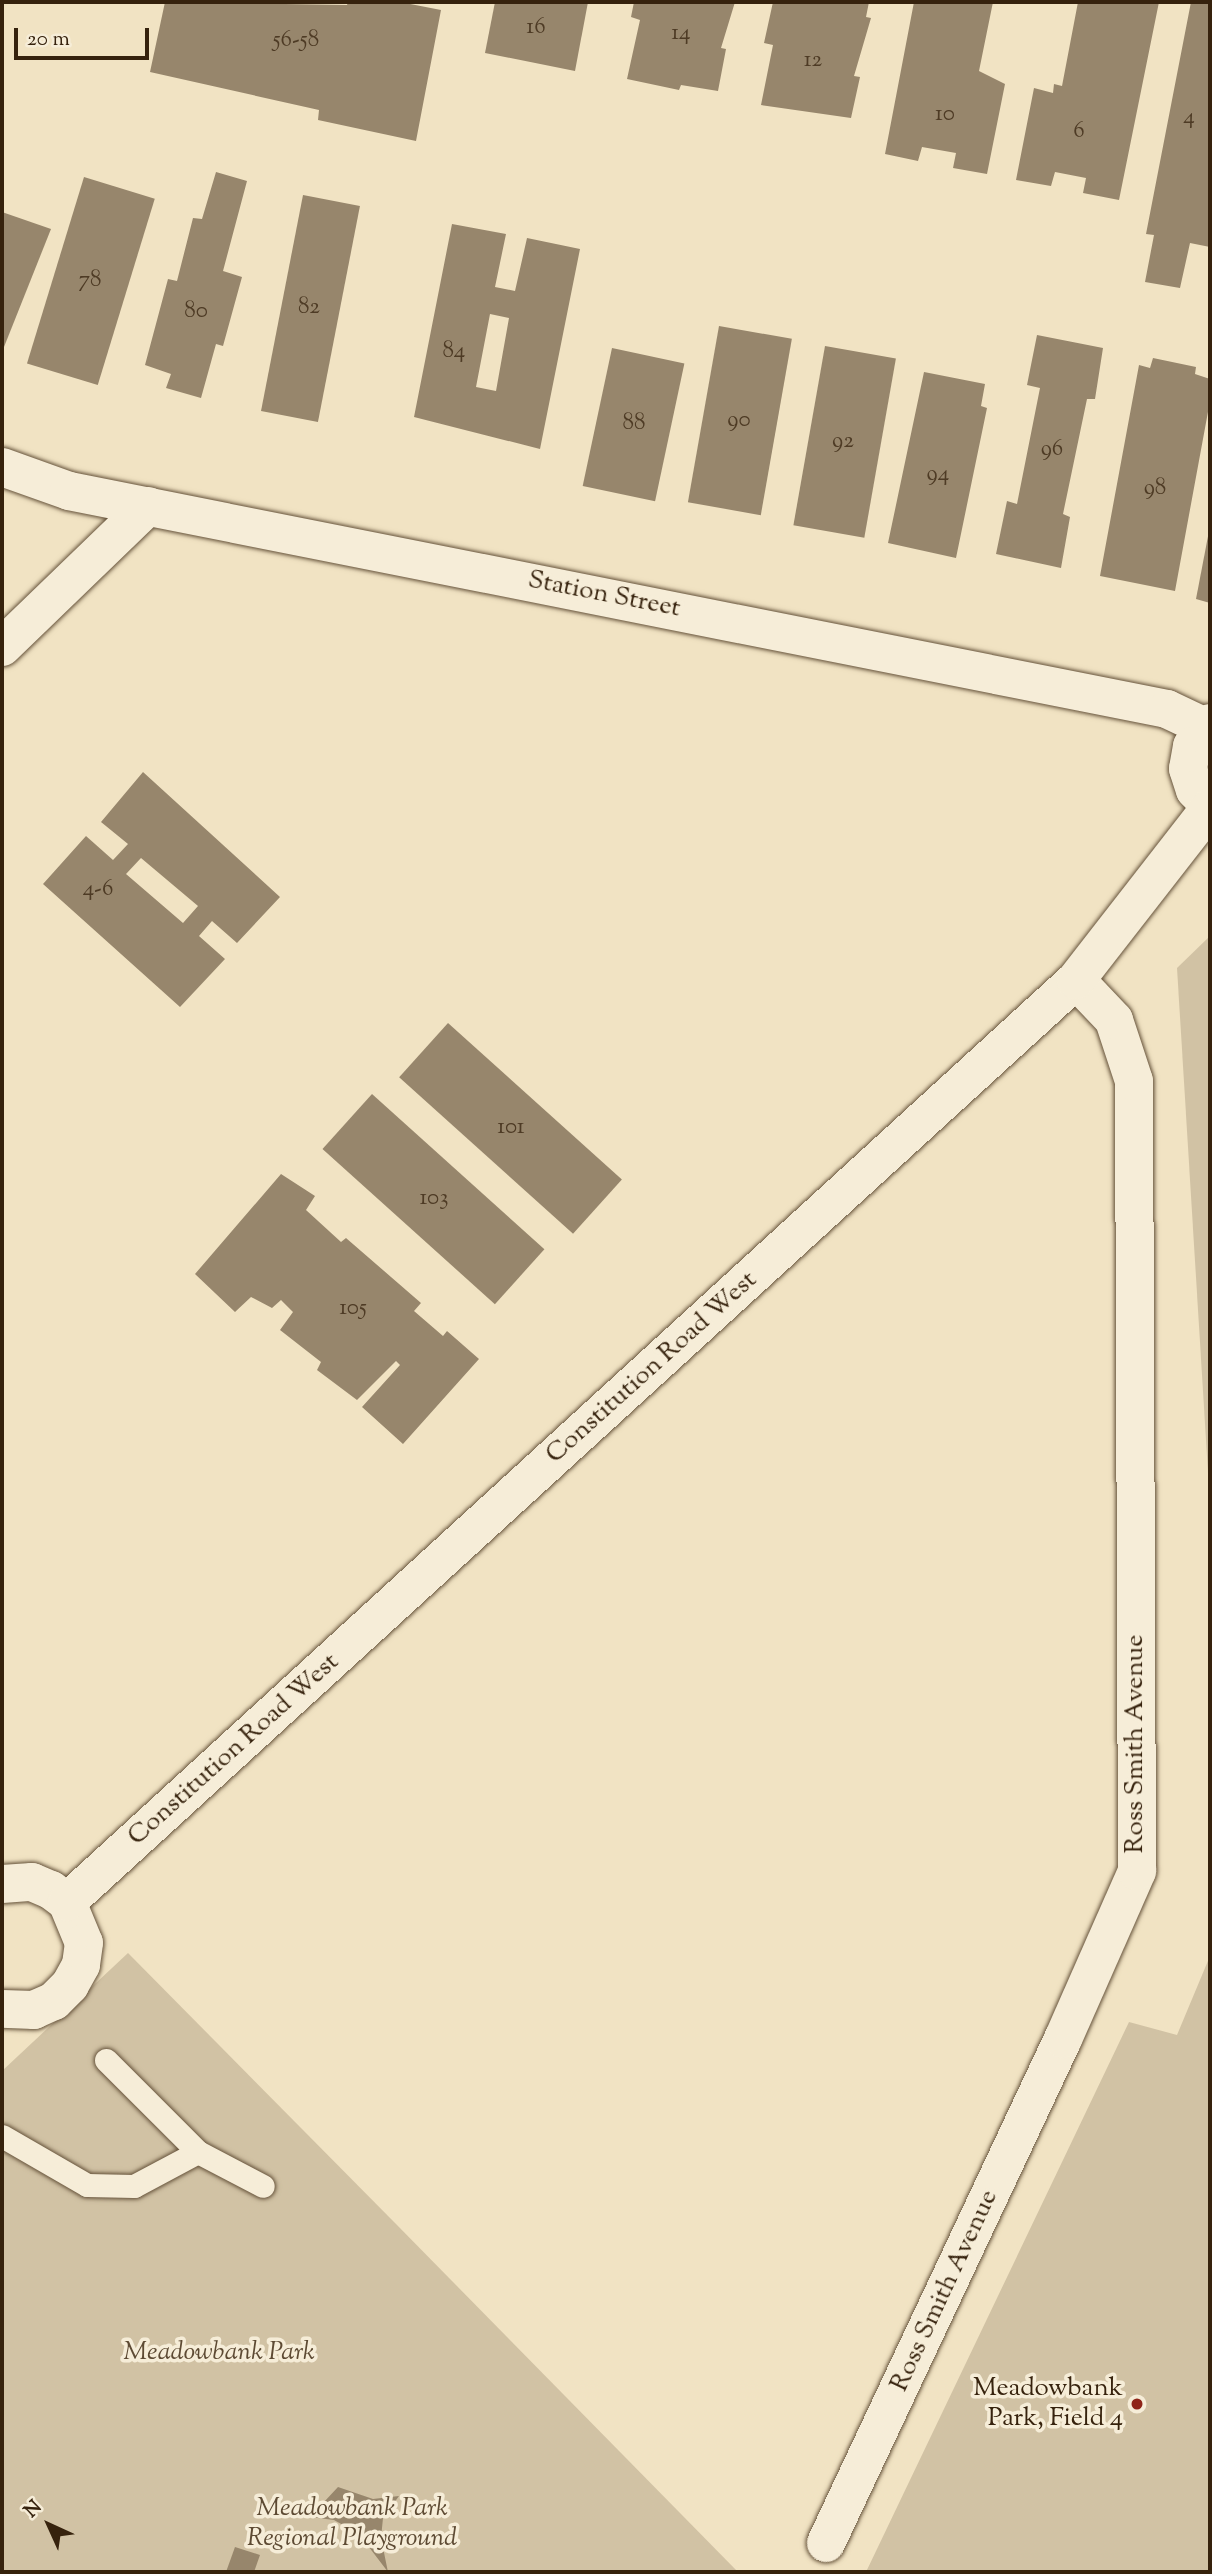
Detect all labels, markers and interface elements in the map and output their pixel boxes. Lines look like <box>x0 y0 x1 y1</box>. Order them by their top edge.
scale bar <box>18 14 152 58</box>
house number: 16 <box>526 14 546 42</box>
house number: 14 <box>671 20 691 48</box>
text: 20 m <box>27 25 70 55</box>
house number: 56-58 <box>273 27 319 55</box>
house number: 12 <box>804 47 822 75</box>
house number: 10 <box>935 101 955 129</box>
house number: 4 <box>1183 104 1195 132</box>
house number: 6 <box>1073 118 1085 146</box>
house number: 78 <box>78 267 102 295</box>
house number: 82 <box>298 294 320 322</box>
house number: 80 <box>184 298 208 326</box>
house number: 84 <box>443 338 465 366</box>
house number: 90 <box>727 407 751 435</box>
house number: 88 <box>623 410 645 438</box>
house number: 92 <box>832 428 854 456</box>
house number: 96 <box>1041 436 1063 464</box>
house number: 94 <box>927 461 949 489</box>
house number: 98 <box>1144 475 1166 503</box>
street label: Station Street <box>525 565 683 625</box>
house number: 4-6 <box>83 876 113 904</box>
house number: 101 <box>497 1114 525 1142</box>
house number: 103 <box>419 1185 449 1213</box>
street label: Constitution Road West <box>540 1265 764 1471</box>
house number: 105 <box>339 1295 367 1323</box>
street label: Ross Smith Avenue <box>1120 1635 1152 1853</box>
street label: Constitution Road West <box>122 1647 346 1853</box>
street label: Ross Smith Avenue <box>885 2185 1005 2397</box>
park label: Meadowbank Park <box>123 2337 315 2369</box>
place label: Meadowbank Park, Field 4 <box>973 2373 1123 2434</box>
marker: Meadowbank Park, Field 4 <box>1129 2396 1145 2412</box>
north arrow <box>14 2490 84 2560</box>
park label: Meadowbank Park Regional Playground <box>247 2493 457 2554</box>
text: N <box>19 2495 49 2525</box>

